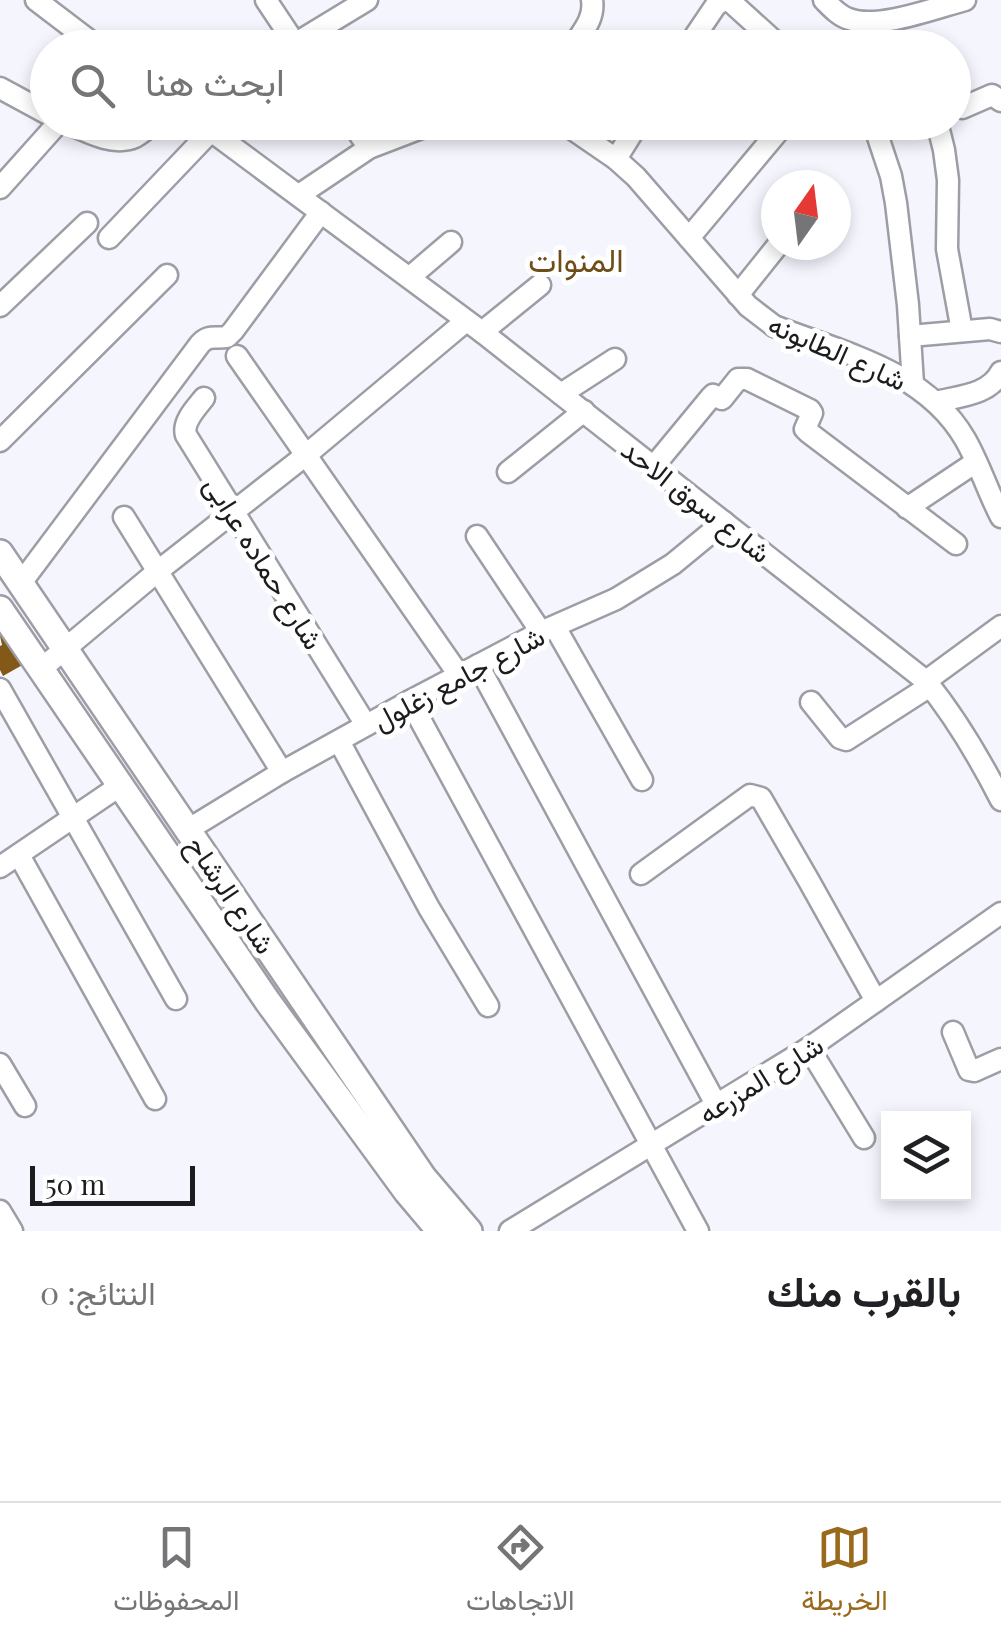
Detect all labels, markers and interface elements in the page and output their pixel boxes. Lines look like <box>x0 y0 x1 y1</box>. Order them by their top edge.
search box <box>30 30 971 140</box>
text: ابحث هنا <box>145 55 285 106</box>
icon: search <box>65 58 120 113</box>
north arrow <box>761 170 851 260</box>
district label: المنوات <box>528 237 624 281</box>
street label: شارع الطابونه <box>762 304 913 400</box>
street label: شارع سوق الاحد <box>613 430 779 572</box>
street label: شارع حماده عرابى <box>195 468 333 657</box>
street label: شارع جامع زغلول <box>366 616 552 740</box>
street label: شارع الرشاح <box>177 828 285 961</box>
street label: شارع المزرعه <box>690 1025 831 1133</box>
map controls <box>881 1111 971 1201</box>
button: layers <box>881 1111 971 1201</box>
scale bar <box>30 1161 195 1206</box>
text: 50 m <box>45 1165 105 1202</box>
text: بالقرب منك <box>767 1262 961 1318</box>
text: النتائج: 0 <box>40 1270 156 1313</box>
tab: المحفوظات <box>113 1520 239 1625</box>
tab: الاتجاهات <box>466 1520 575 1625</box>
tab: الخريطة <box>801 1520 888 1625</box>

